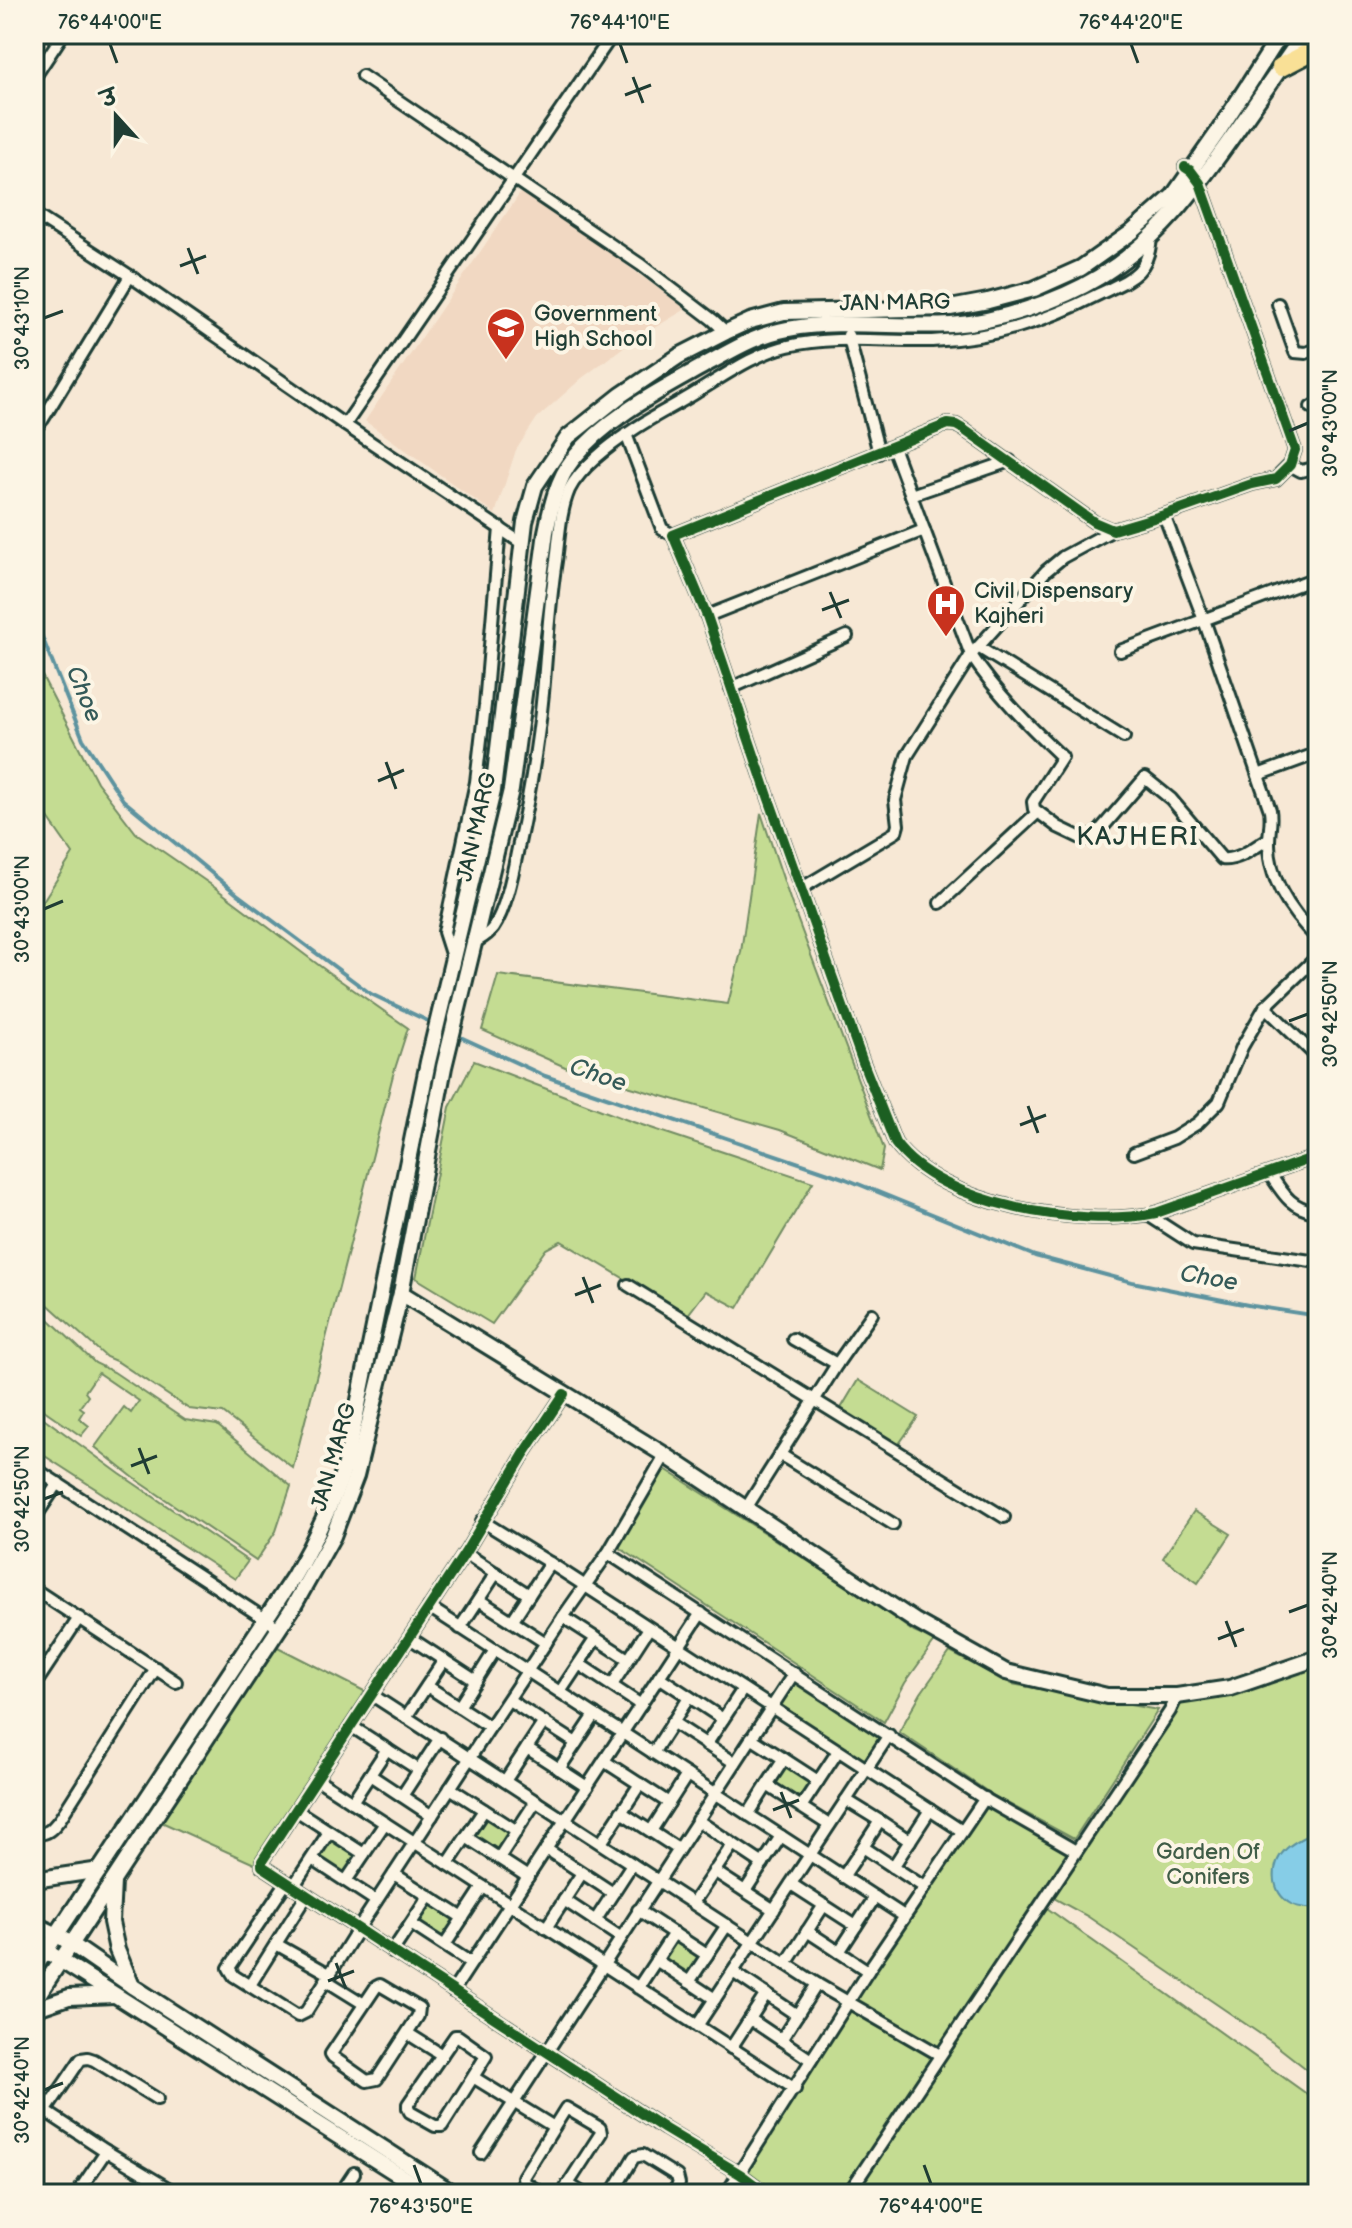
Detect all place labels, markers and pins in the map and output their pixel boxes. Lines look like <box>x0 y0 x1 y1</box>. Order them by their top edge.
place label: Government High School <box>534 301 657 353</box>
school or university icon: Government High School <box>485 306 527 361</box>
place label: Civil Dispensary Kajheri <box>974 578 1133 630</box>
hospital icon: Civil Dispensary Kajheri <box>925 583 967 638</box>

